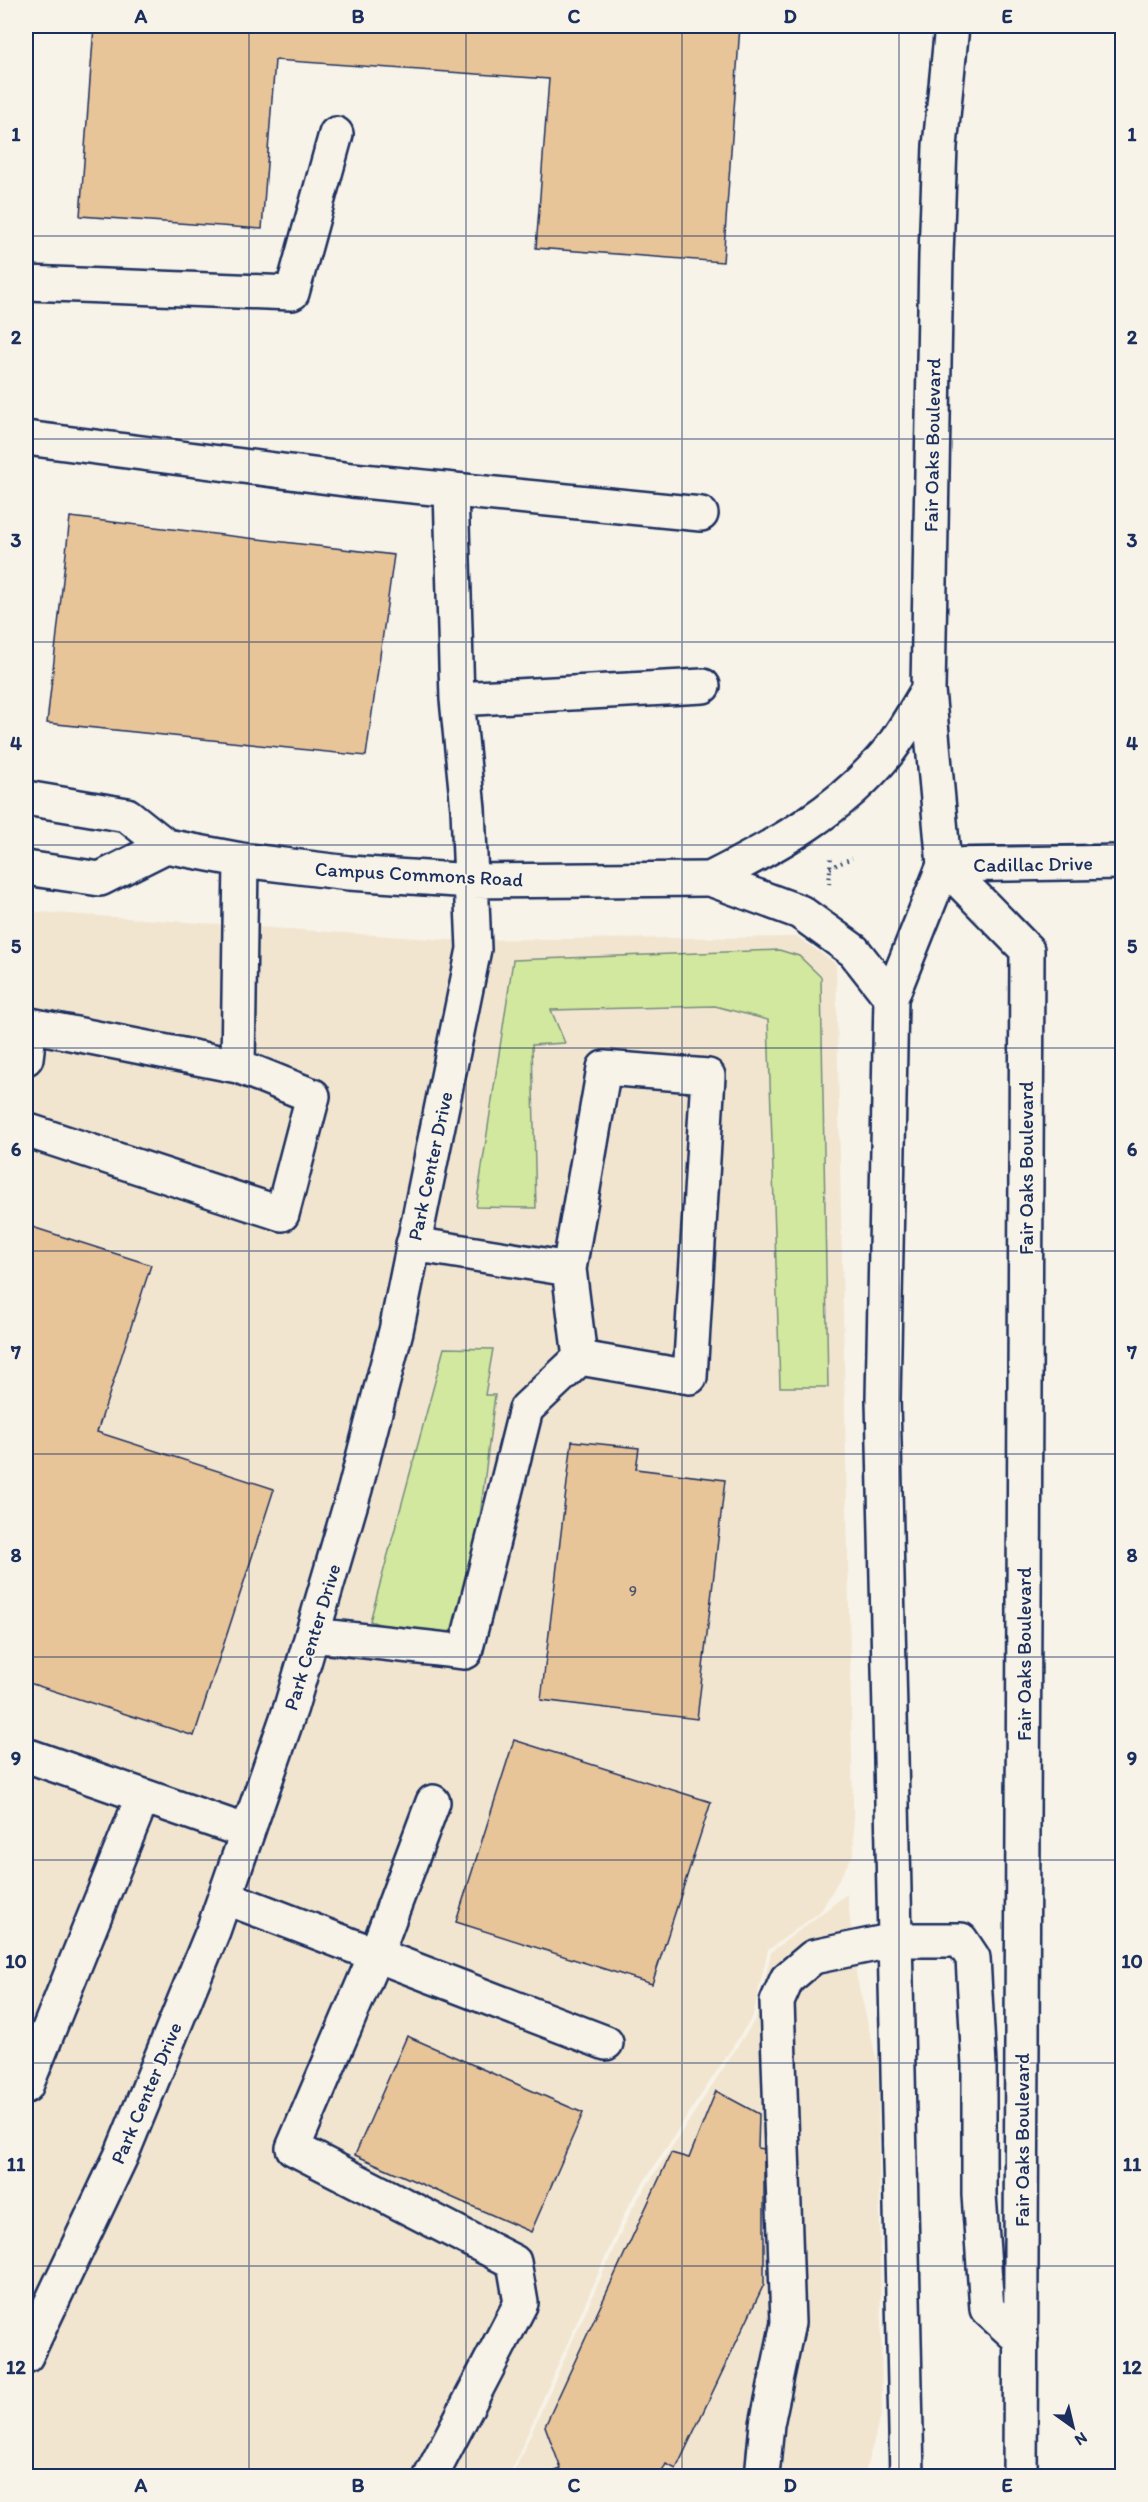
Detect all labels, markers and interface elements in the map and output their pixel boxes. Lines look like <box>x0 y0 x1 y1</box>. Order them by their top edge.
text: A <box>134 4 148 28</box>
text: B <box>352 4 365 28</box>
text: C <box>568 4 581 28</box>
text: D <box>783 4 797 28</box>
text: E <box>1001 4 1013 28</box>
text: 1 <box>11 122 21 146</box>
text: 1 <box>1127 122 1137 146</box>
text: 2 <box>11 325 22 349</box>
text: 2 <box>1127 325 1138 349</box>
street label: Fair Oaks Boulevard <box>918 358 946 532</box>
text: 3 <box>11 528 22 552</box>
text: 3 <box>1127 528 1138 552</box>
text: 4 <box>10 731 22 755</box>
text: 4 <box>1126 731 1138 755</box>
street label: Cadillac Drive <box>973 851 1093 877</box>
street label: Campus Commons Road <box>314 857 524 891</box>
text: 5 <box>11 934 22 958</box>
text: 5 <box>1127 934 1138 958</box>
street label: Fair Oaks Boulevard <box>1014 1081 1038 1255</box>
street label: Park Center Drive <box>402 1089 458 1243</box>
text: 6 <box>11 1137 22 1161</box>
text: 6 <box>1127 1137 1138 1161</box>
text: 7 <box>10 1340 21 1364</box>
text: 7 <box>1126 1340 1137 1364</box>
text: 8 <box>11 1543 22 1567</box>
text: 8 <box>1127 1543 1138 1567</box>
street label: Park Center Drive <box>278 1561 346 1713</box>
street label: Fair Oaks Boulevard <box>1012 1567 1036 1741</box>
house number: 9 <box>629 1581 637 1600</box>
text: 9 <box>11 1746 21 1770</box>
text: 9 <box>1127 1746 1137 1770</box>
text: 10 <box>5 1949 27 1973</box>
text: 10 <box>1121 1949 1143 1973</box>
street label: Park Center Drive <box>105 2018 187 2168</box>
street label: Fair Oaks Boulevard <box>1010 2053 1034 2227</box>
text: 11 <box>7 2152 26 2176</box>
text: 11 <box>1123 2152 1142 2176</box>
text: 12 <box>6 2355 26 2379</box>
text: 12 <box>1122 2355 1142 2379</box>
north arrow <box>1043 2397 1103 2457</box>
text: N <box>1071 2428 1091 2450</box>
text: A <box>134 2473 148 2497</box>
text: B <box>352 2473 365 2497</box>
text: C <box>568 2473 581 2497</box>
text: D <box>783 2473 797 2497</box>
text: E <box>1001 2473 1013 2497</box>

